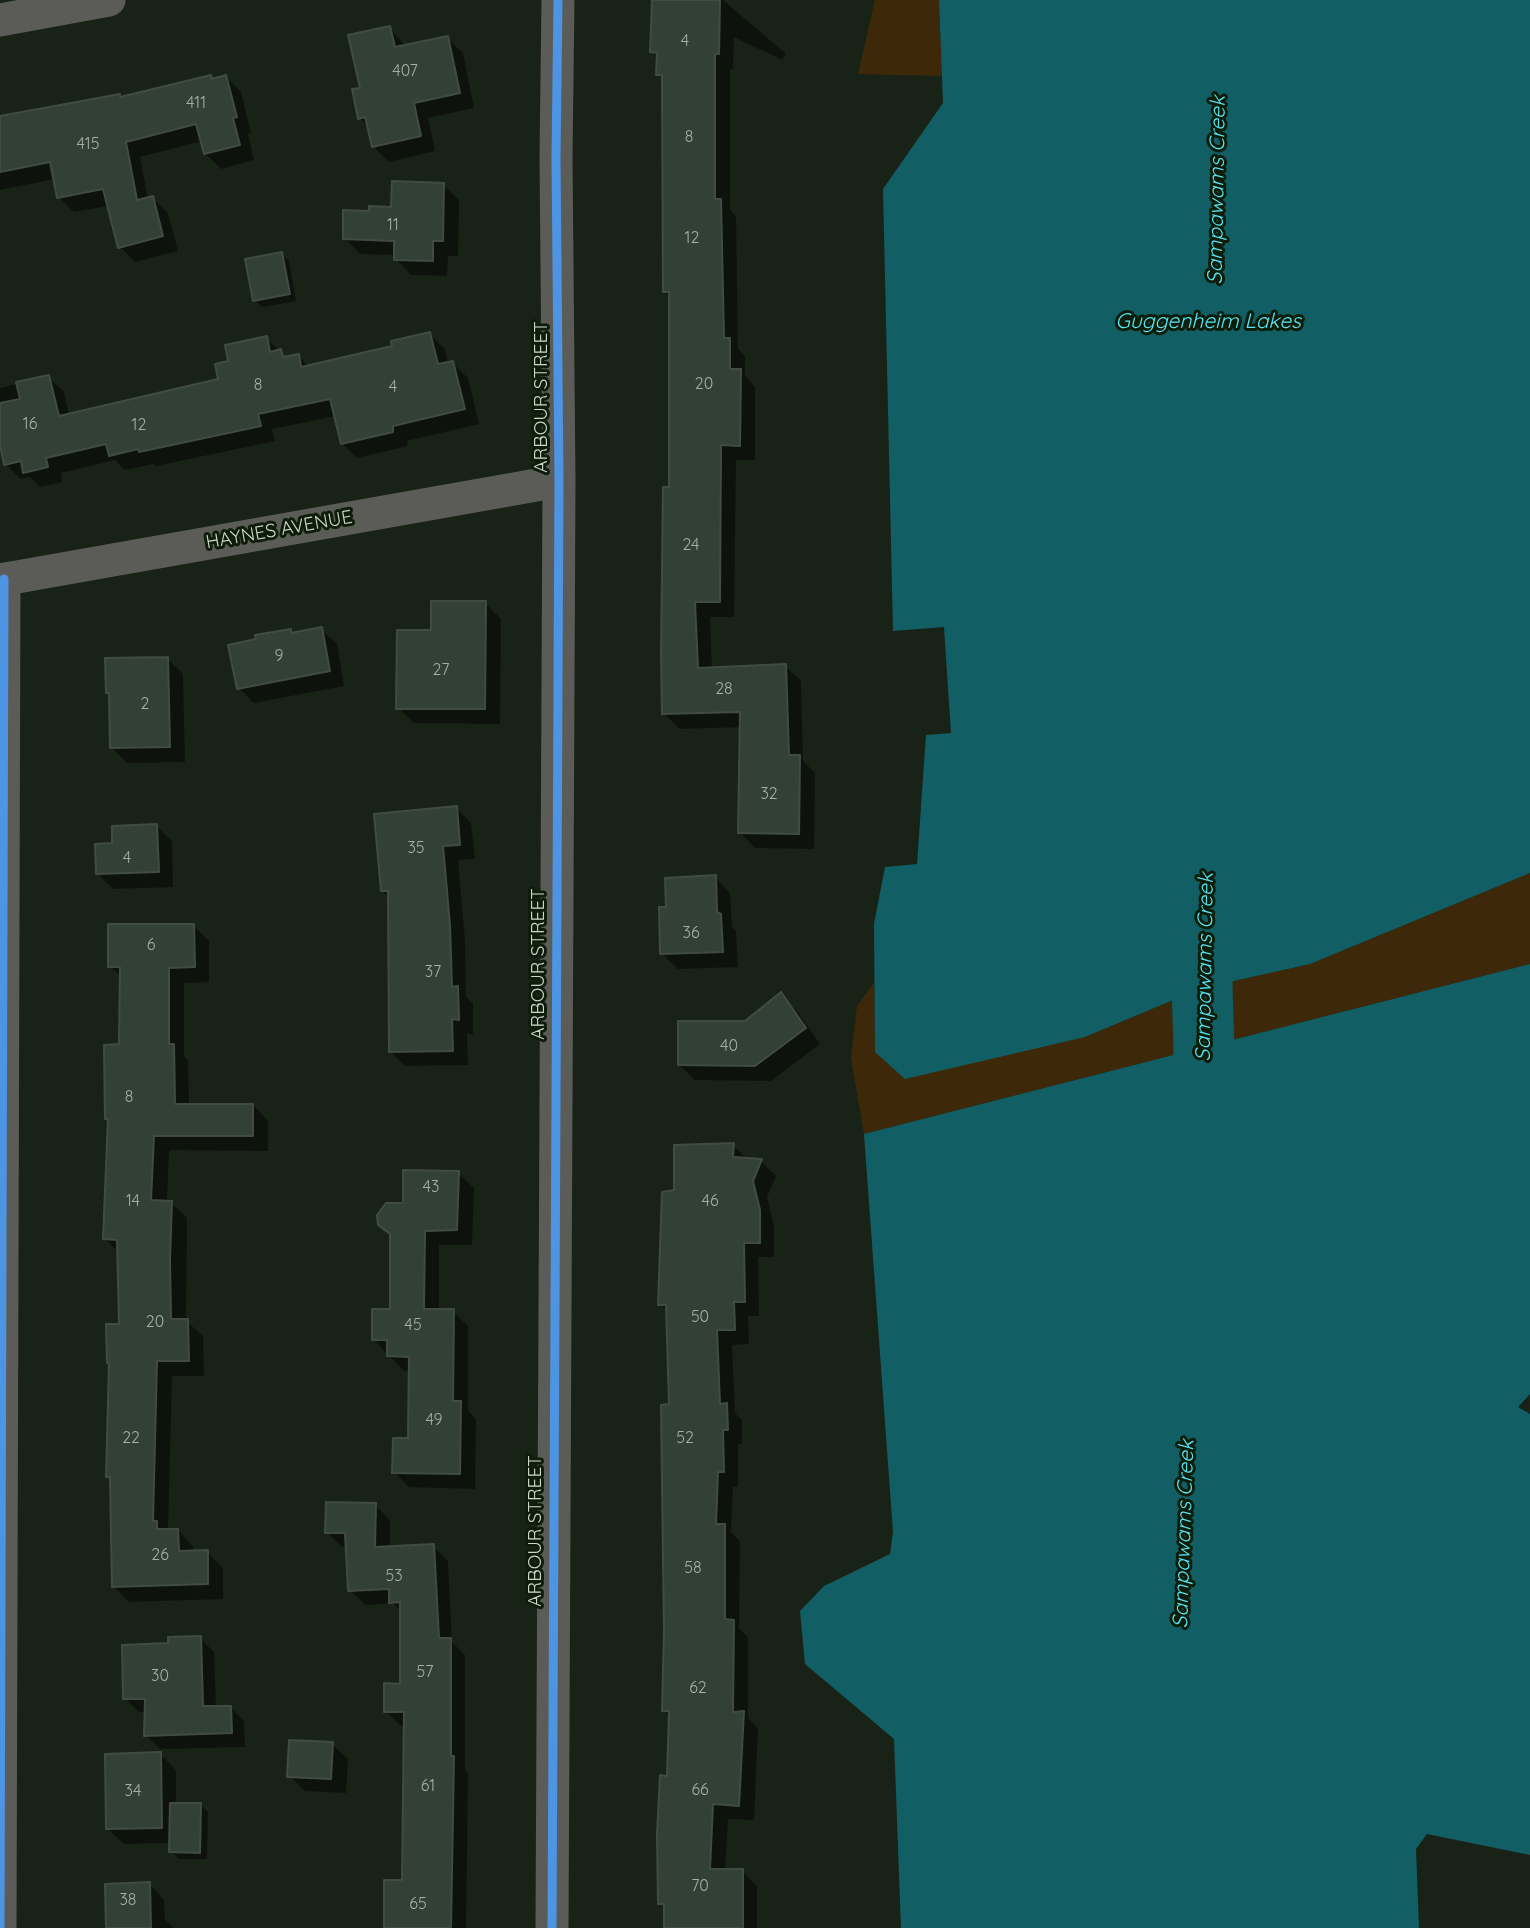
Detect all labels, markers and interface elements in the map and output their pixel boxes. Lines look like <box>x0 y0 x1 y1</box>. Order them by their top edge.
house number: 4 <box>681 31 689 51</box>
house number: 407 <box>392 61 418 81</box>
house number: 411 <box>186 93 206 113</box>
water label: Sampawams Creek <box>1203 95 1231 285</box>
house number: 8 <box>685 127 693 147</box>
house number: 415 <box>77 134 99 154</box>
house number: 11 <box>387 215 399 235</box>
house number: 12 <box>685 228 699 248</box>
water label: Guggenheim Lakes <box>1115 309 1301 335</box>
street label: ARBOUR STREET <box>530 321 552 473</box>
house number: 20 <box>695 374 713 394</box>
house number: 8 <box>254 375 262 395</box>
house number: 4 <box>389 377 397 397</box>
house number: 16 <box>23 414 37 434</box>
house number: 12 <box>132 415 146 435</box>
street label: HAYNES AVENUE <box>204 506 354 554</box>
house number: 24 <box>682 535 700 555</box>
house number: 9 <box>275 646 283 666</box>
house number: 27 <box>433 660 449 680</box>
house number: 28 <box>715 679 733 699</box>
house number: 2 <box>141 694 149 714</box>
house number: 32 <box>760 784 778 804</box>
house number: 35 <box>407 838 425 858</box>
house number: 4 <box>123 848 131 868</box>
water label: Sampawams Creek <box>1191 872 1219 1062</box>
street label: ARBOUR STREET <box>527 888 549 1040</box>
house number: 36 <box>683 923 699 943</box>
house number: 6 <box>147 935 155 955</box>
house number: 37 <box>425 962 441 982</box>
house number: 40 <box>720 1036 738 1056</box>
house number: 8 <box>125 1087 133 1107</box>
house number: 43 <box>423 1177 439 1197</box>
house number: 14 <box>126 1191 140 1211</box>
house number: 46 <box>701 1191 719 1211</box>
house number: 50 <box>691 1307 709 1327</box>
house number: 20 <box>146 1312 164 1332</box>
house number: 45 <box>404 1315 422 1335</box>
house number: 49 <box>425 1410 443 1430</box>
house number: 22 <box>122 1428 140 1448</box>
house number: 52 <box>676 1428 694 1448</box>
water label: Sampawams Creek <box>1168 1439 1200 1629</box>
street label: ARBOUR STREET <box>524 1455 546 1607</box>
house number: 26 <box>151 1545 169 1565</box>
house number: 58 <box>684 1558 702 1578</box>
house number: 53 <box>385 1566 403 1586</box>
house number: 57 <box>417 1662 433 1682</box>
house number: 30 <box>151 1666 169 1686</box>
house number: 62 <box>689 1678 707 1698</box>
house number: 61 <box>421 1776 435 1796</box>
house number: 66 <box>691 1780 709 1800</box>
house number: 34 <box>125 1781 141 1801</box>
house number: 70 <box>691 1876 709 1896</box>
house number: 38 <box>119 1890 137 1910</box>
house number: 65 <box>409 1894 427 1914</box>

